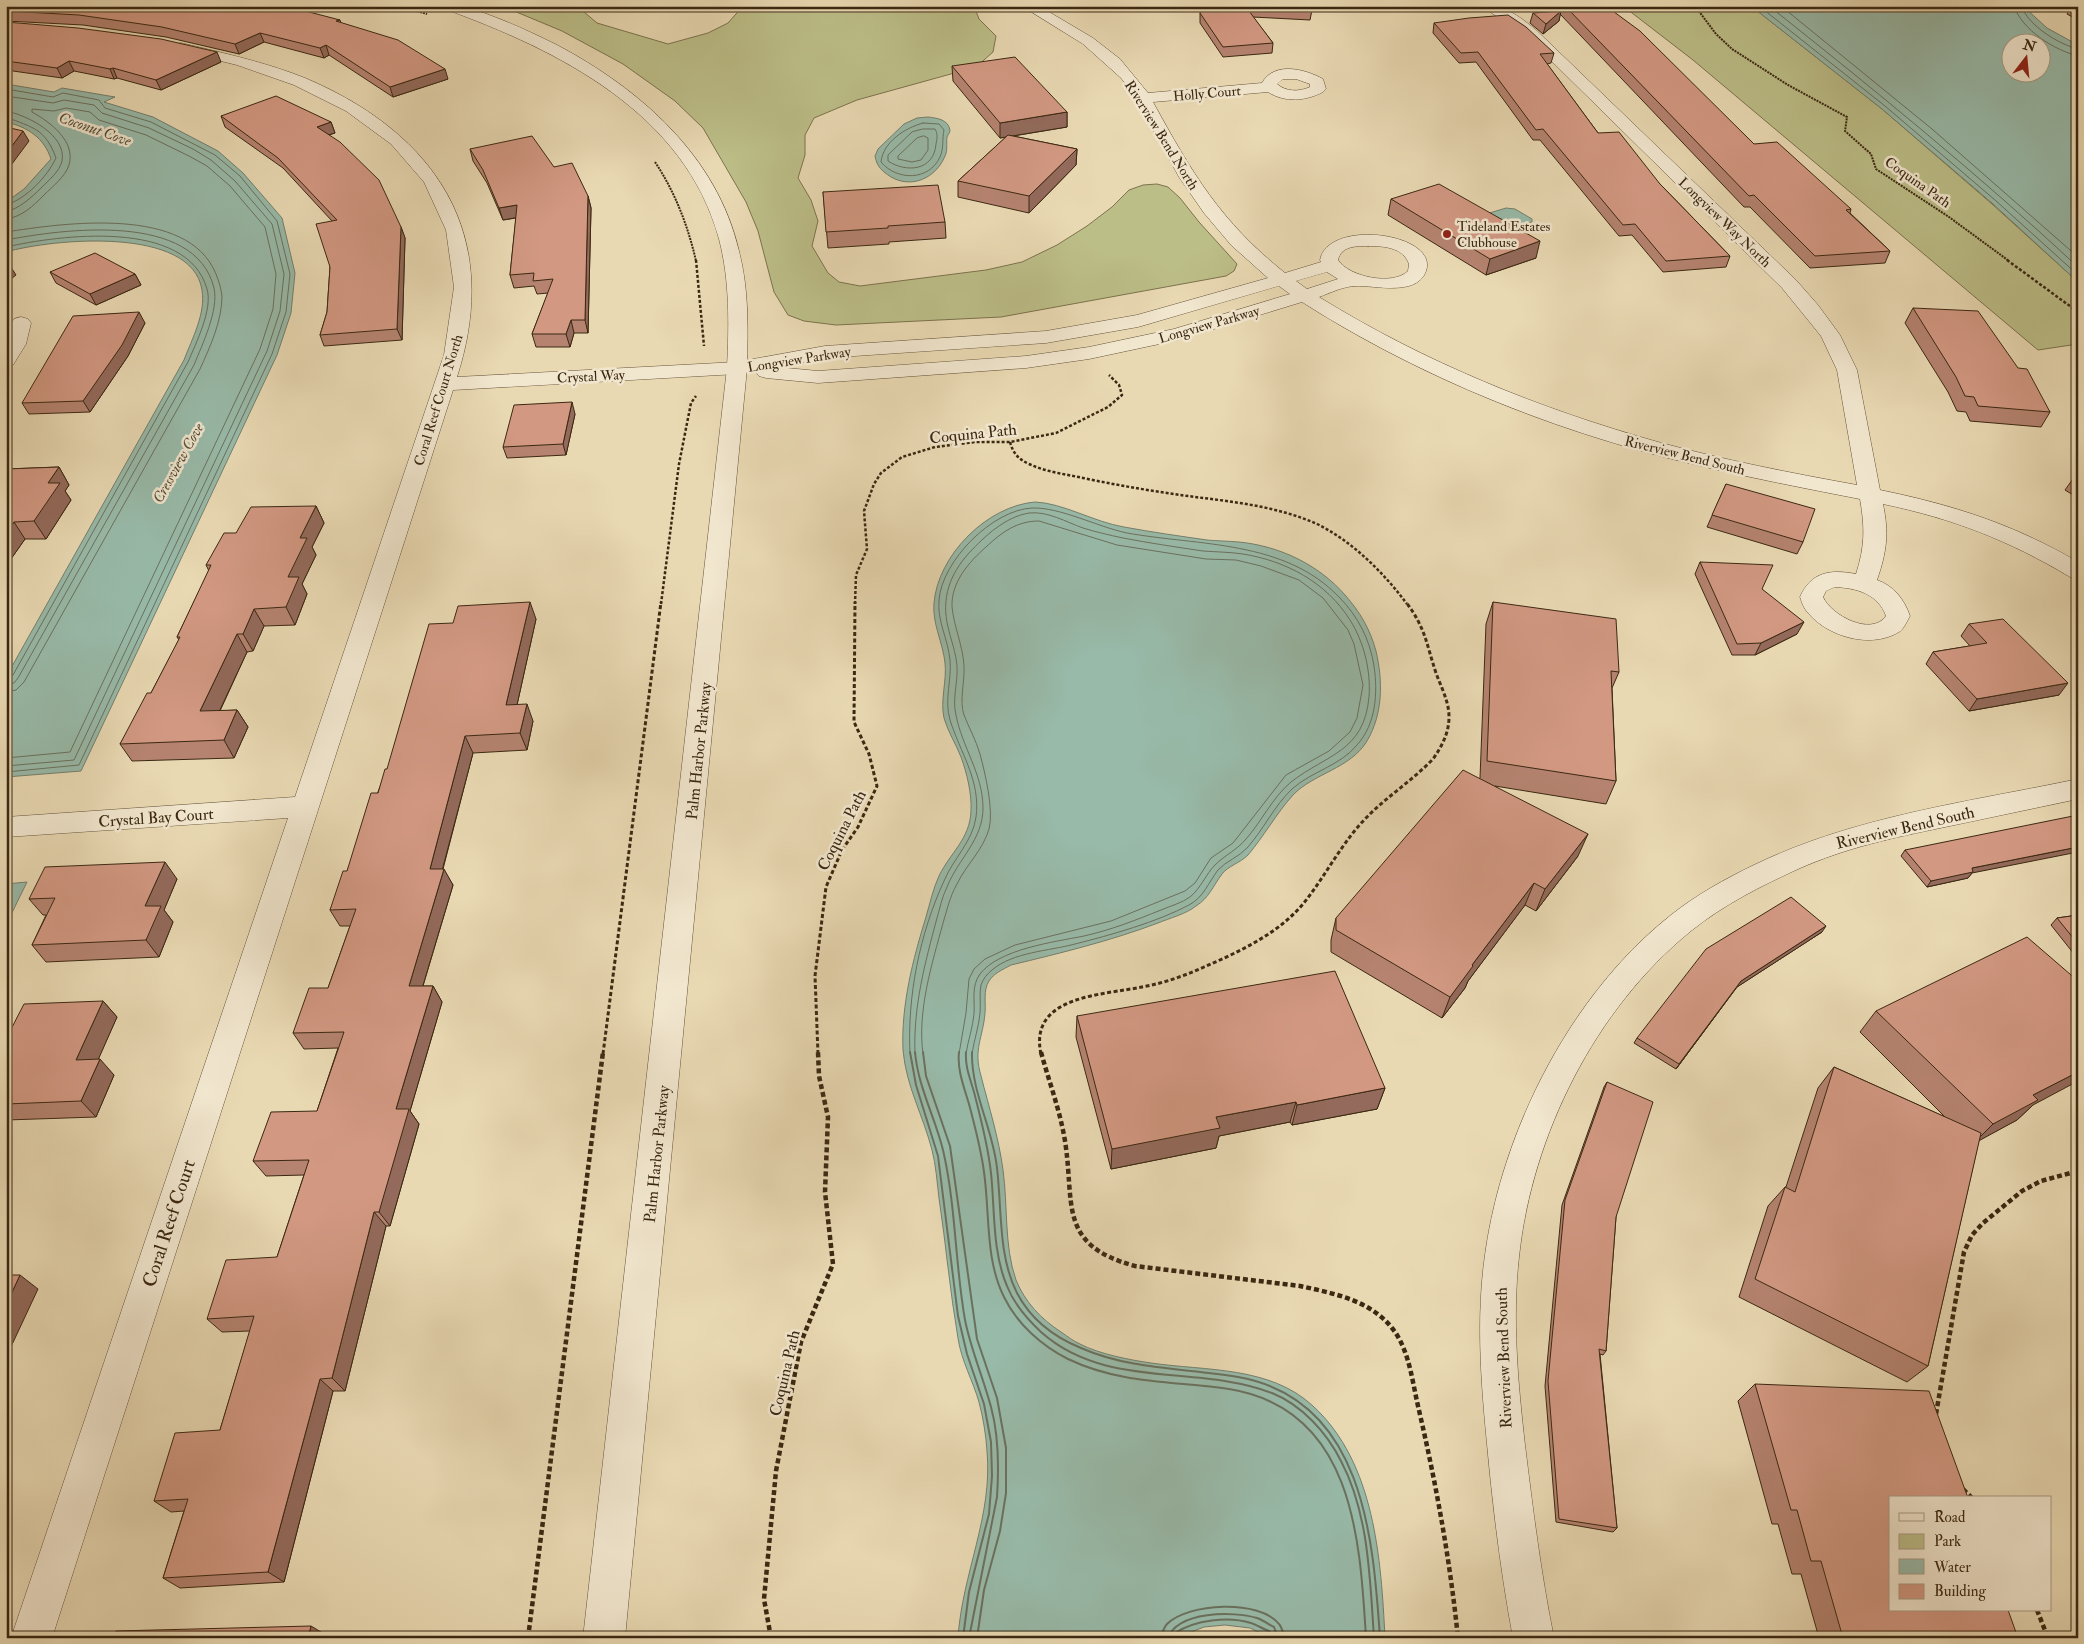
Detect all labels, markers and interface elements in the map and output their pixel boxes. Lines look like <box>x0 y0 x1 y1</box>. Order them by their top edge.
north arrow <box>2002 32 2052 82</box>
text: N <box>2020 36 2038 56</box>
street label: Riverview Bend North <box>1121 77 1203 194</box>
street label: Holly Court <box>1172 82 1242 106</box>
water label: Coconut Cove <box>56 108 134 151</box>
street label: Coquina Path <box>1881 153 1955 212</box>
street label: Longview Way North <box>1674 174 1775 272</box>
place label: Tideland Estates Clubhouse <box>1457 218 1551 251</box>
marker: Tideland Estates Clubhouse <box>1441 228 1453 240</box>
street label: Longview Parkway <box>1157 302 1263 348</box>
street label: Coral Reef Court North <box>410 332 467 468</box>
street label: Longview Parkway <box>746 343 853 377</box>
street label: Crystal Way <box>557 366 626 388</box>
water label: Cressview Cove <box>149 419 209 506</box>
street label: Coquina Path <box>928 419 1018 449</box>
street label: Riverview Bend South <box>1623 432 1748 479</box>
street label: Palm Harbor Parkway <box>682 680 716 821</box>
street label: Coquina Path <box>813 786 871 874</box>
street label: Riverview Bend South <box>1834 802 1977 854</box>
street label: Crystal Bay Court <box>98 804 214 832</box>
street label: Palm Harbor Parkway <box>640 1083 674 1224</box>
street label: Coral Reef Court <box>137 1157 201 1290</box>
street label: Riverview Bend South <box>1492 1286 1516 1429</box>
street label: Coquina Path <box>765 1328 805 1418</box>
legend <box>1889 1496 2052 1612</box>
text: Road <box>1934 1508 1966 1527</box>
text: Park <box>1934 1532 1961 1551</box>
text: Water <box>1933 1558 1971 1577</box>
text: Building <box>1934 1582 1986 1601</box>

